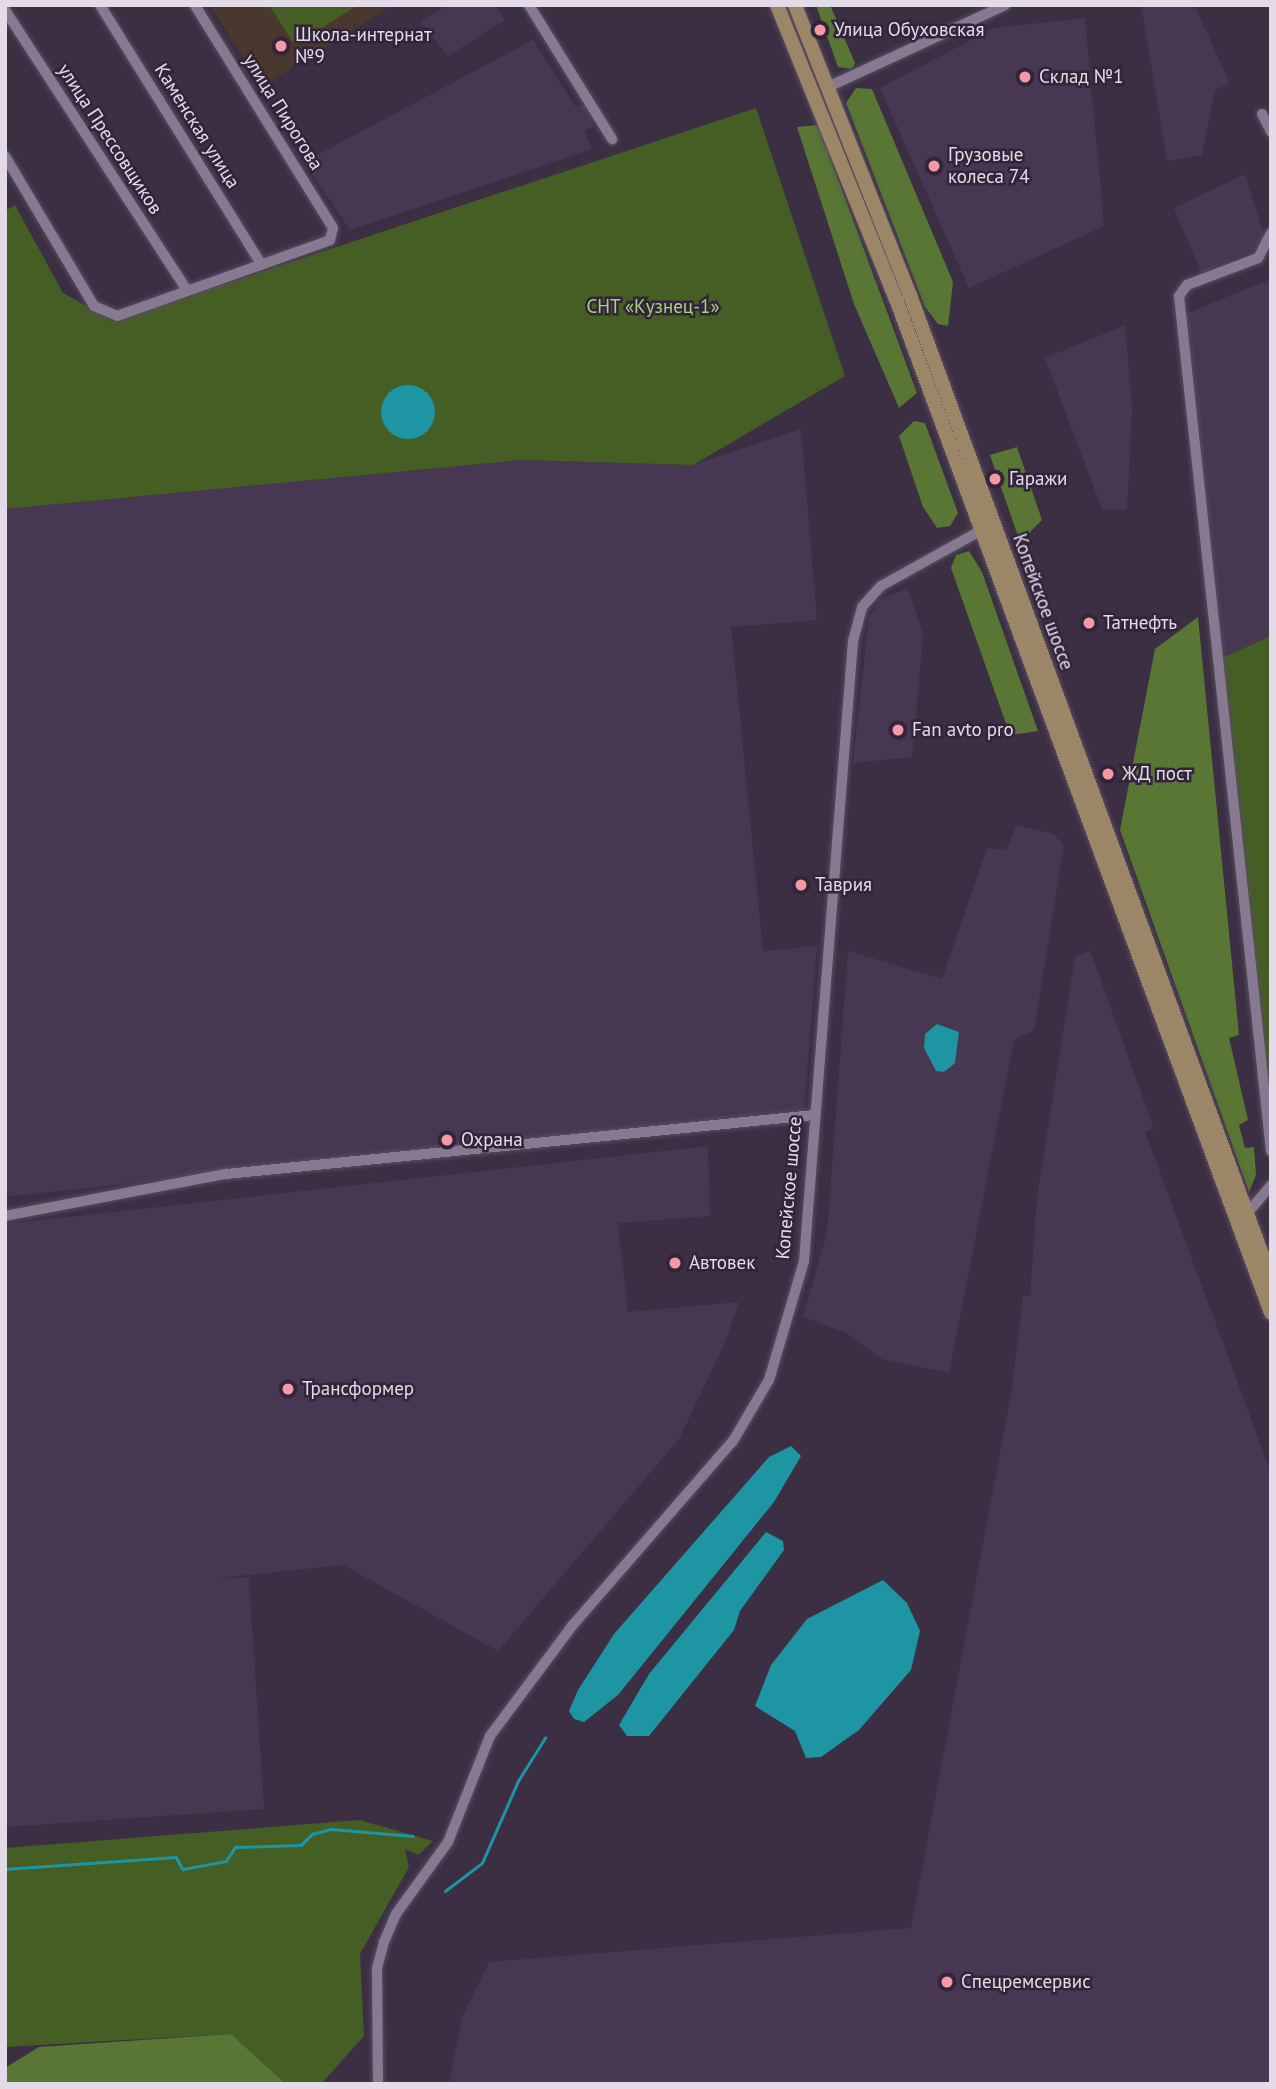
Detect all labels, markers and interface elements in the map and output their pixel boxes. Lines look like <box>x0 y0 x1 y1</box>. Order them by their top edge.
place label: Улица Обуховская <box>834 19 984 41</box>
marker: Улица Обуховская <box>812 22 828 38</box>
place label: Школа-интернат №9 <box>295 24 431 68</box>
marker: Школа-интернат №9 <box>273 38 289 54</box>
street label: улица Пирогова <box>238 50 328 174</box>
street label: улица Прессовщиков <box>53 59 167 219</box>
street label: Каменская улица <box>150 59 244 193</box>
place label: Склад №1 <box>1039 66 1124 88</box>
marker: Склад №1 <box>1017 69 1033 85</box>
place label: Грузовые колеса 74 <box>948 144 1030 188</box>
marker: Грузовые колеса 74 <box>926 158 942 174</box>
park label: СНТ «Кузнец-1» <box>586 296 720 318</box>
place label: Гаражи <box>1009 468 1067 490</box>
marker: Гаражи <box>987 471 1003 487</box>
street label: Копейское шоссе <box>1008 531 1078 673</box>
place label: Татнефть <box>1103 612 1177 634</box>
marker: Татнефть <box>1081 615 1097 631</box>
place label: Fan avto pro <box>912 719 1014 741</box>
marker: Fan avto pro <box>890 722 906 738</box>
place label: ЖД пост <box>1122 763 1192 785</box>
marker: ЖД пост <box>1100 766 1116 782</box>
place label: Таврия <box>815 874 872 896</box>
marker: Таврия <box>793 877 809 893</box>
street label: Копейское шоссе <box>771 1116 807 1260</box>
place label: Охрана <box>461 1129 523 1151</box>
marker: Охрана <box>439 1132 455 1148</box>
place label: Автовек <box>689 1252 755 1274</box>
marker: Автовек <box>667 1255 683 1271</box>
place label: Трансформер <box>302 1378 414 1400</box>
marker: Трансформер <box>280 1381 296 1397</box>
place label: Спецремсервис <box>961 1971 1091 1993</box>
marker: Спецремсервис <box>939 1974 955 1990</box>

